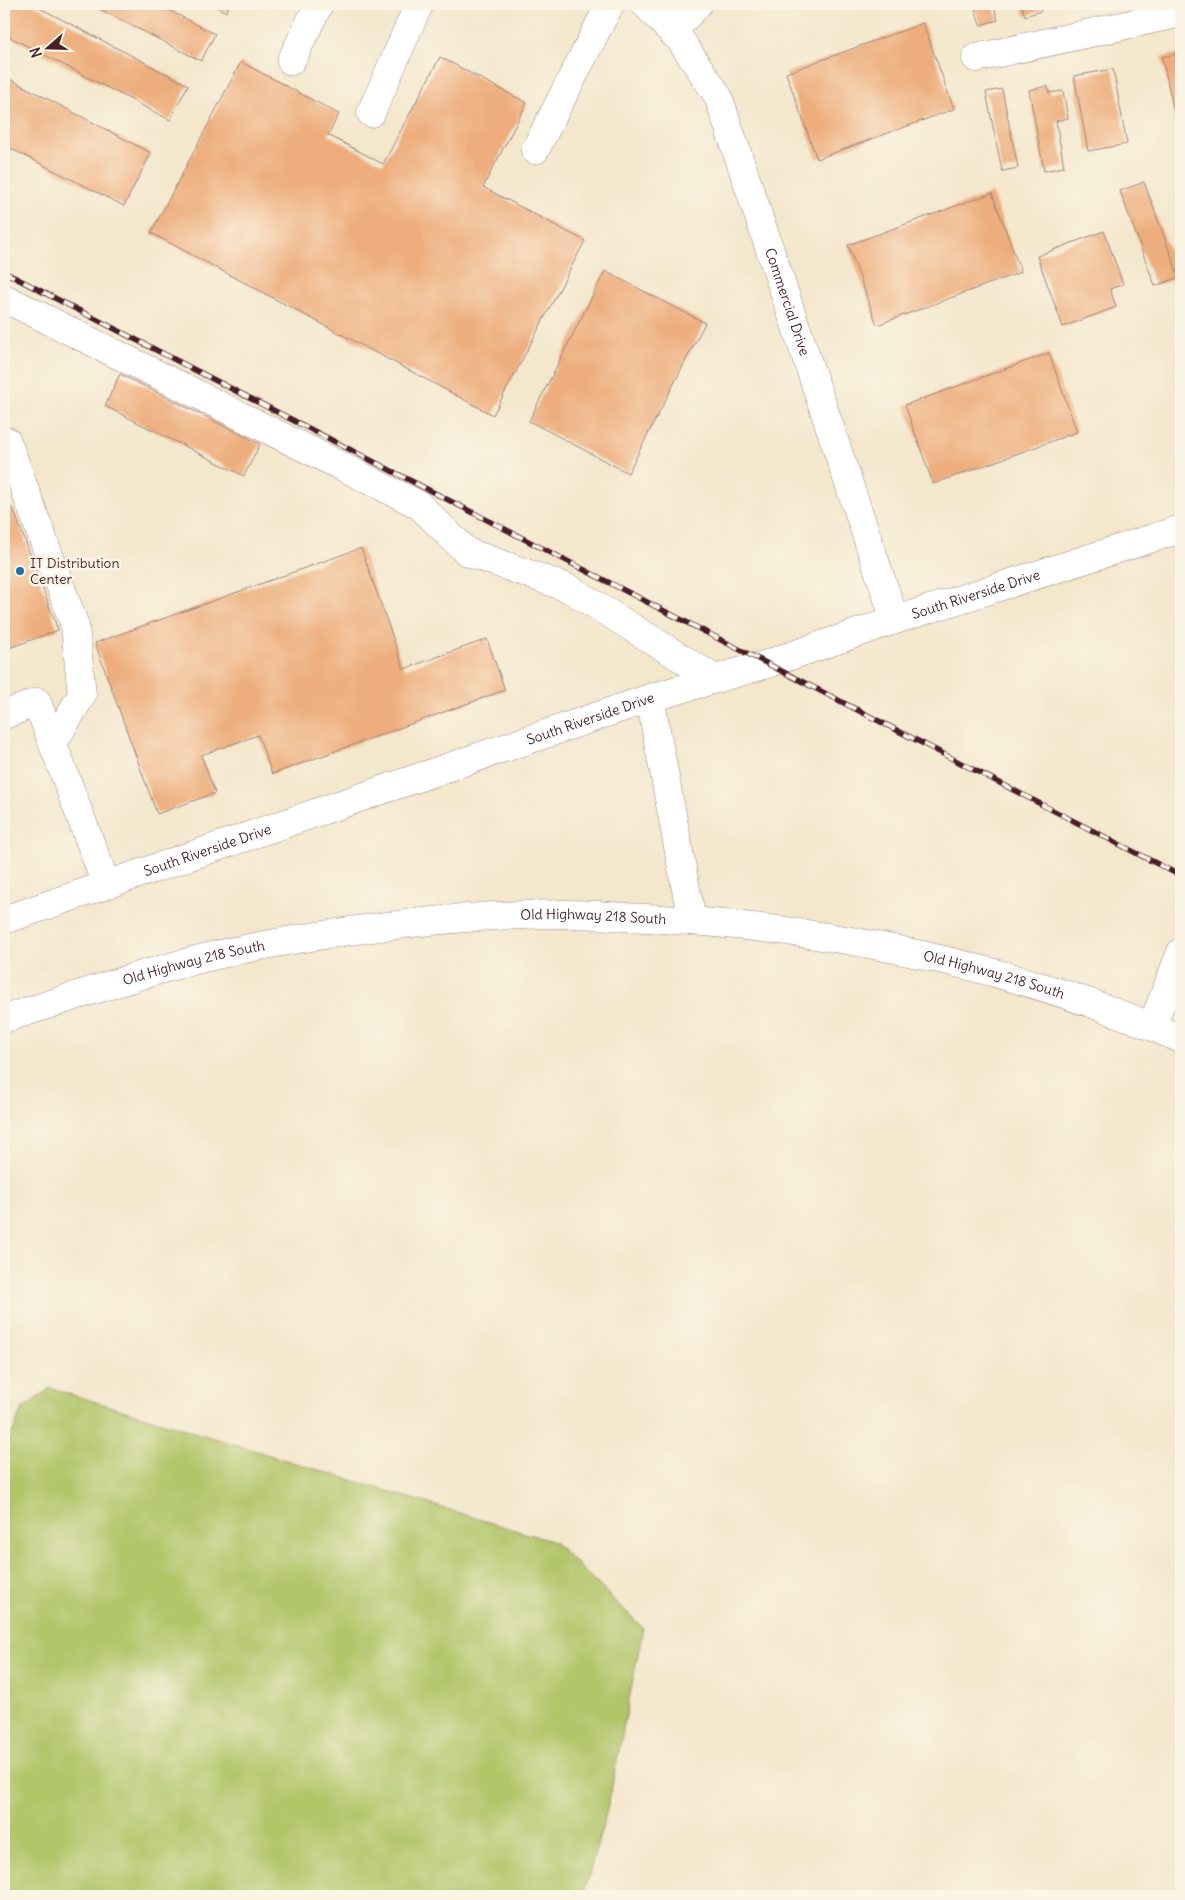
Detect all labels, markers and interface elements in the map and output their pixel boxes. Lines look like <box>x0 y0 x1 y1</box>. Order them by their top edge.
north arrow <box>22 22 72 72</box>
text: N <box>26 45 46 60</box>
street label: Commercial Drive <box>761 245 814 358</box>
place label: IT Distribution Center <box>30 554 120 588</box>
marker: IT Distribution Center <box>14 565 26 577</box>
street label: South Riverside Drive <box>909 565 1042 623</box>
street label: South Riverside Drive <box>524 688 656 749</box>
street label: South Riverside Drive <box>141 820 274 880</box>
street label: Old Highway 218 South <box>520 905 667 928</box>
street label: Old Highway 218 South <box>120 936 266 989</box>
street label: Old Highway 218 South <box>922 947 1067 1003</box>

